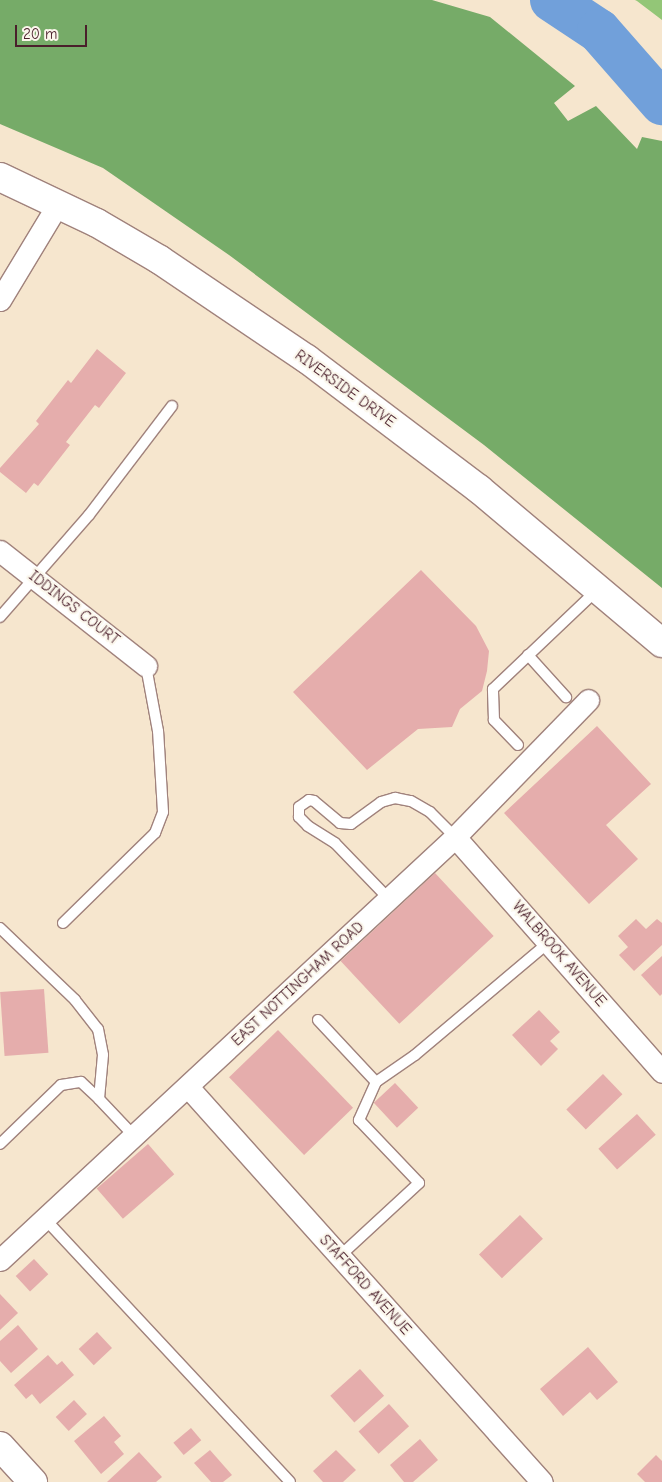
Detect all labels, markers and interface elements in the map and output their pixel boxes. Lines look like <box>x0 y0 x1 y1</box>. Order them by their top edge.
scale bar <box>18 15 90 47</box>
text: 20 m <box>23 25 57 43</box>
street label: RIVERSIDE DRIVE <box>291 347 399 431</box>
street label: IDDINGS COURT <box>25 567 123 649</box>
street label: WALBROOK AVENUE <box>508 898 610 1010</box>
street label: EAST NOTTINGHAM ROAD <box>228 918 368 1050</box>
street label: STAFFORD AVENUE <box>316 1231 414 1339</box>

